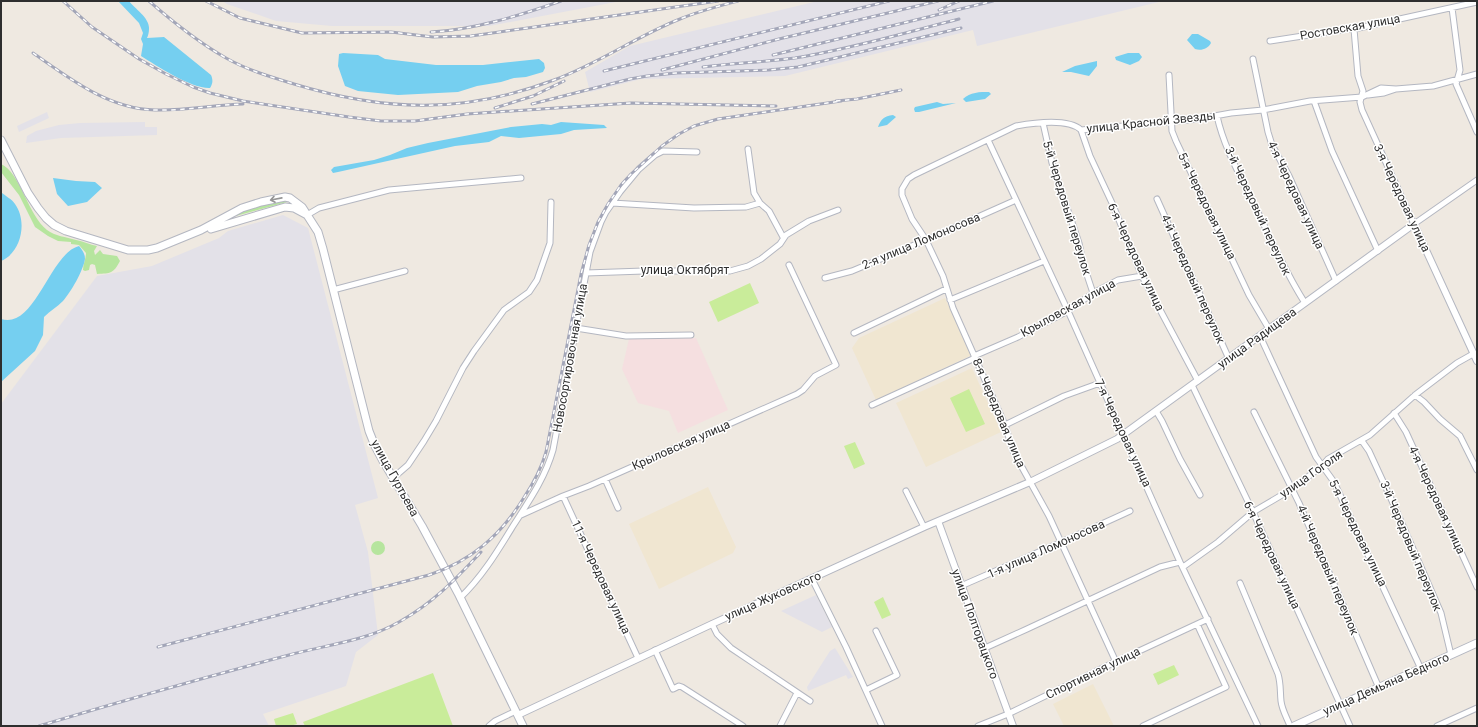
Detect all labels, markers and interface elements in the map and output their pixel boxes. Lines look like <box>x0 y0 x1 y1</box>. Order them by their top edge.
street label: Ростовская улица <box>1299 11 1401 43</box>
street label: улица Красной Звезды <box>1086 108 1216 136</box>
street label: 5-й Чередовый переулок <box>1040 139 1094 277</box>
street label: 4-я Чередовая улица <box>1265 139 1327 251</box>
street label: 3-я Чередовая улица <box>1371 142 1433 254</box>
street label: 3-й Чередовый переулок <box>1222 145 1294 278</box>
street label: 5-я Чередовая улица <box>1175 150 1239 262</box>
one-way arrow <box>270 195 283 203</box>
street label: 6-я Чередовая улица <box>1105 201 1167 313</box>
street label: 2-я улица Ломоносова <box>860 210 982 272</box>
street label: 4-й Чередовый переулок <box>1158 212 1228 346</box>
street label: улица Октябрят <box>641 263 730 277</box>
street label: Крыловская улица <box>1018 276 1118 340</box>
street label: Новосортировочная улица <box>550 282 590 434</box>
street label: улица Радищева <box>1215 305 1299 371</box>
street label: 8-я Чередовая улица <box>970 356 1028 470</box>
street label: 7-я Чередовая улица <box>1092 377 1154 489</box>
street label: Крыловская улица <box>630 417 732 473</box>
street label: улица Гуртьева <box>368 437 422 519</box>
street label: 4-я Чередовая улица <box>1406 444 1468 556</box>
street label: улица Гоголя <box>1277 447 1345 501</box>
street label: 5-я Чередовая улица <box>1326 477 1390 589</box>
street label: 3-й Чередовый переулок <box>1377 479 1445 614</box>
street label: 6-я Чередовая улица <box>1241 499 1303 611</box>
street label: 4-й Чередовый переулок <box>1294 503 1362 638</box>
street label: 1-я улица Ломоносова <box>985 517 1107 581</box>
street label: 11-я Чередовая улица <box>568 518 634 636</box>
street label: улица Полторацкого <box>949 567 1001 681</box>
street label: улица Жуковского <box>723 568 823 623</box>
street label: Спортивная улица <box>1043 644 1143 702</box>
street label: улица Демьяна Бедного <box>1321 650 1451 718</box>

